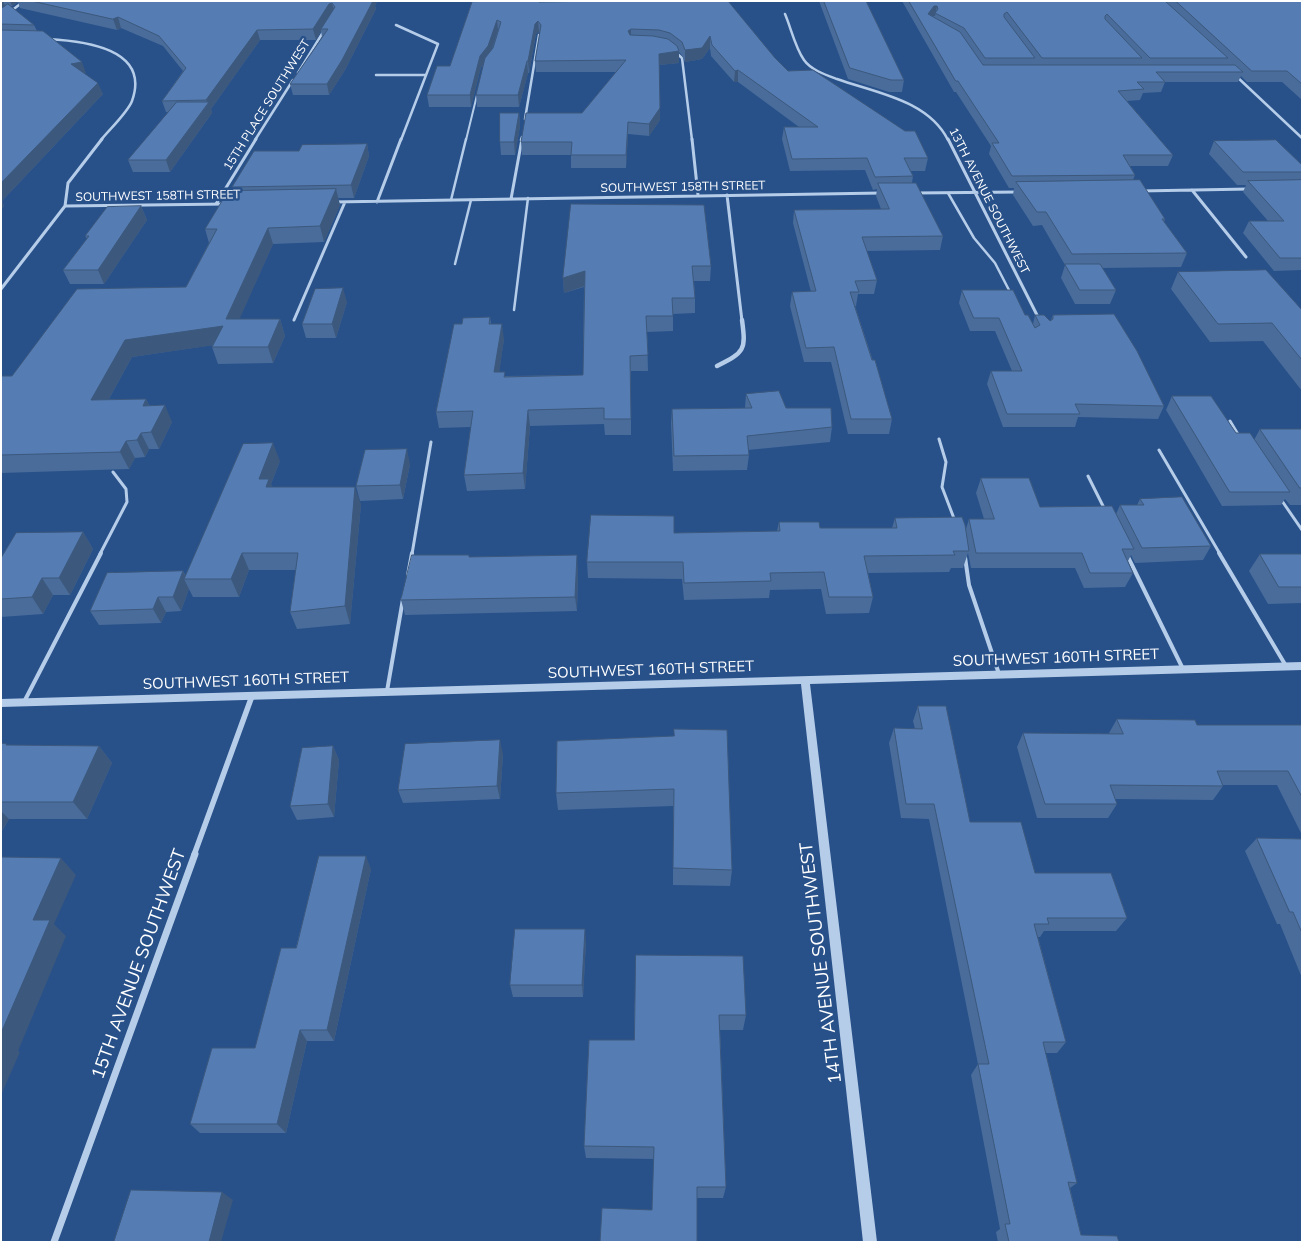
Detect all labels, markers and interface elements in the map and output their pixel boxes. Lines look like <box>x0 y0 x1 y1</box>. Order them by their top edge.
street label: 15TH PLACE SOUTHWEST <box>221 37 313 173</box>
street label: 13TH AVENUE SOUTHWEST <box>946 125 1032 277</box>
street label: SOUTHWEST 158TH STREET <box>600 178 766 196</box>
street label: SOUTHWEST 158TH STREET <box>75 187 241 205</box>
street label: SOUTHWEST 160TH STREET <box>953 645 1159 671</box>
street label: SOUTHWEST 160TH STREET <box>548 657 754 683</box>
street label: SOUTHWEST 160TH STREET <box>143 668 349 694</box>
street label: 14TH AVENUE SOUTHWEST <box>795 841 847 1085</box>
street label: 15TH AVENUE SOUTHWEST <box>87 846 191 1082</box>

